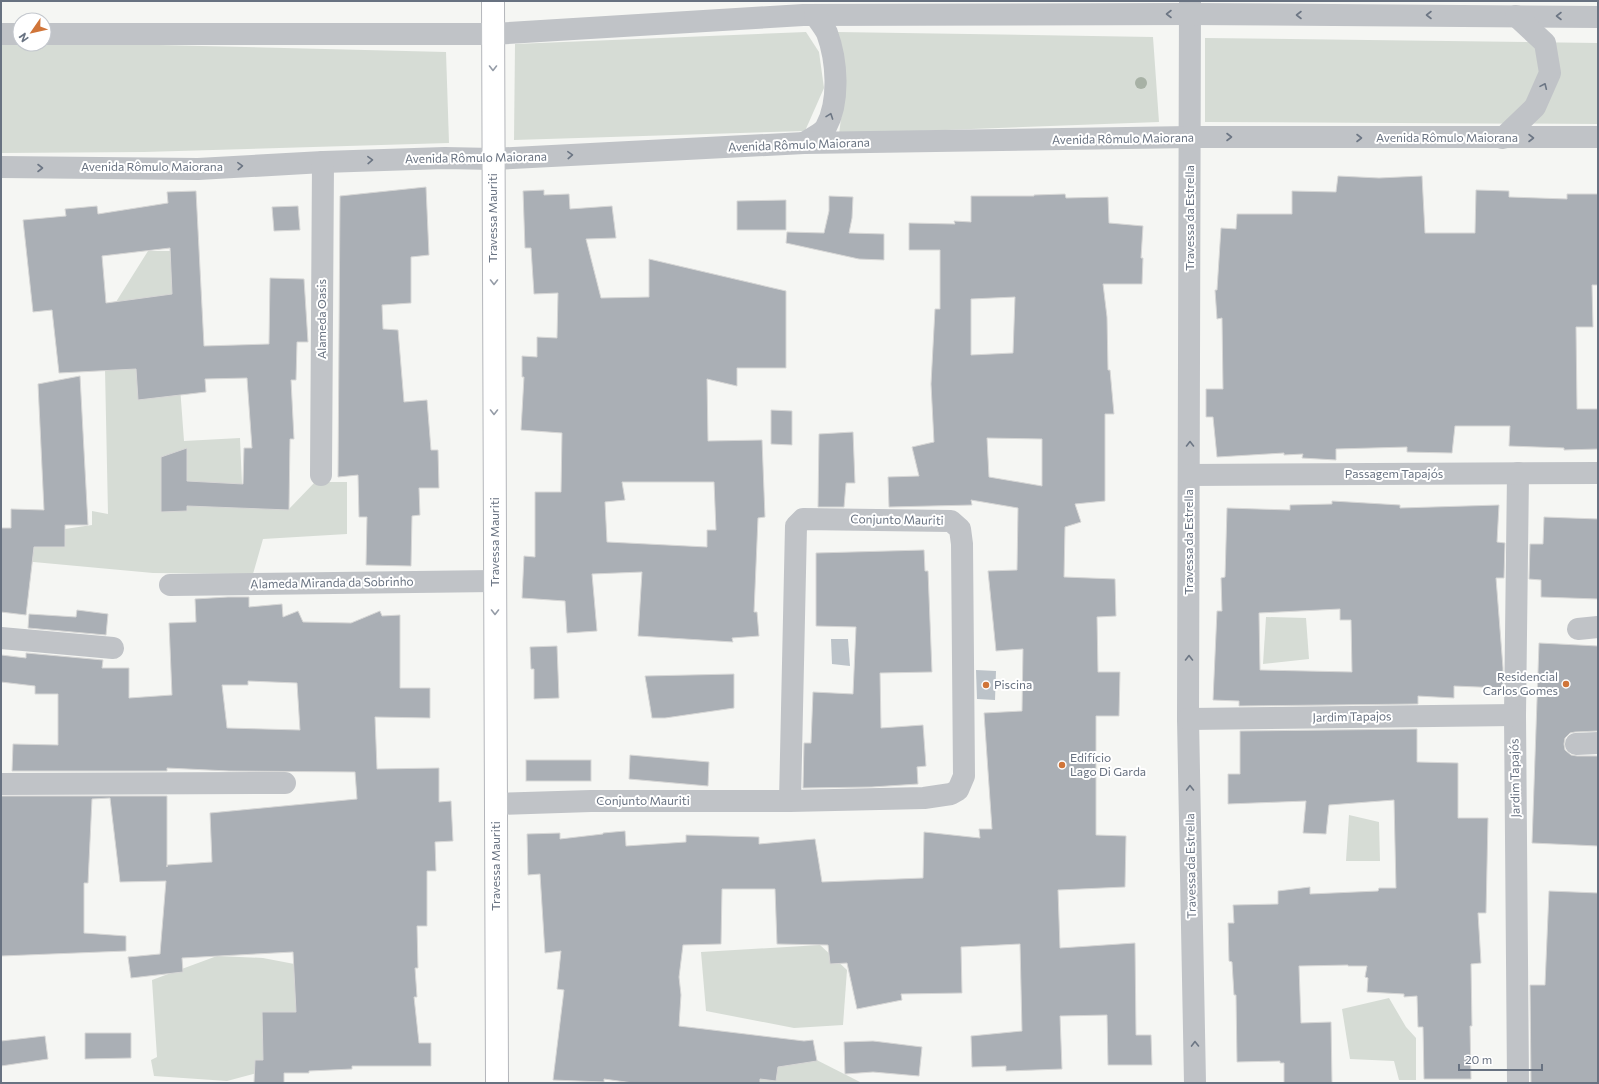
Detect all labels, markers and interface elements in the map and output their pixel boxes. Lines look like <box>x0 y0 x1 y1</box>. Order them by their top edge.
one-way arrow <box>1166 10 1172 18</box>
one-way arrow <box>1296 11 1302 19</box>
one-way arrow <box>1426 11 1432 20</box>
north arrow <box>12 12 52 52</box>
one-way arrow <box>1556 12 1562 20</box>
text: N <box>16 31 31 45</box>
one-way arrow <box>489 65 497 71</box>
one-way arrow <box>1539 83 1547 91</box>
one-way arrow <box>825 113 834 120</box>
street label: Avenida Rômulo Maiorana <box>1052 130 1194 146</box>
street label: Avenida Rômulo Maiorana <box>1376 130 1518 144</box>
one-way arrow <box>1226 133 1232 141</box>
one-way arrow <box>1356 134 1362 142</box>
one-way arrow <box>1528 134 1534 142</box>
street label: Avenida Rômulo Maiorana <box>728 135 870 153</box>
street label: Avenida Rômulo Maiorana <box>405 149 547 165</box>
one-way arrow <box>567 151 573 159</box>
one-way arrow <box>367 156 373 165</box>
street label: Avenida Rômulo Maiorana <box>81 159 223 173</box>
one-way arrow <box>237 162 243 171</box>
one-way arrow <box>37 164 43 172</box>
street label: Travessa da Estrella <box>1182 165 1196 271</box>
street label: Travessa Mauriti <box>485 173 499 263</box>
street label: Alameda Oasis <box>314 279 328 359</box>
one-way arrow <box>490 279 498 285</box>
one-way arrow <box>490 409 498 415</box>
one-way arrow <box>1186 441 1194 447</box>
street label: Passagem Tapajós <box>1345 466 1443 480</box>
street label: Travessa da Estrella <box>1181 489 1195 595</box>
street label: Travessa Mauriti <box>487 497 501 587</box>
street label: Conjunto Mauriti <box>850 511 944 527</box>
street label: Alameda Miranda da Sobrinho <box>250 574 414 590</box>
one-way arrow <box>491 609 499 615</box>
one-way arrow <box>1185 655 1193 661</box>
place label: Residencial Carlos Gomes <box>1483 669 1558 697</box>
place label: Piscina <box>994 677 1032 691</box>
marker: Residencial Carlos Gomes <box>1561 679 1571 689</box>
marker: Piscina <box>981 680 991 690</box>
street label: Jardim Tapajos <box>1312 708 1392 725</box>
street label: Jardim Tapajós <box>1506 738 1523 818</box>
place label: Edifício Lago Di Garda <box>1070 750 1146 778</box>
marker: Edifício Lago Di Garda <box>1057 760 1067 770</box>
one-way arrow <box>1186 785 1194 791</box>
street label: Conjunto Mauriti <box>596 793 690 807</box>
street label: Travessa da Estrella <box>1182 813 1198 919</box>
street label: Travessa Mauriti <box>488 821 502 911</box>
one-way arrow <box>1190 1041 1199 1047</box>
scale bar <box>1459 1046 1542 1072</box>
text: 20 m <box>1465 1052 1492 1066</box>

